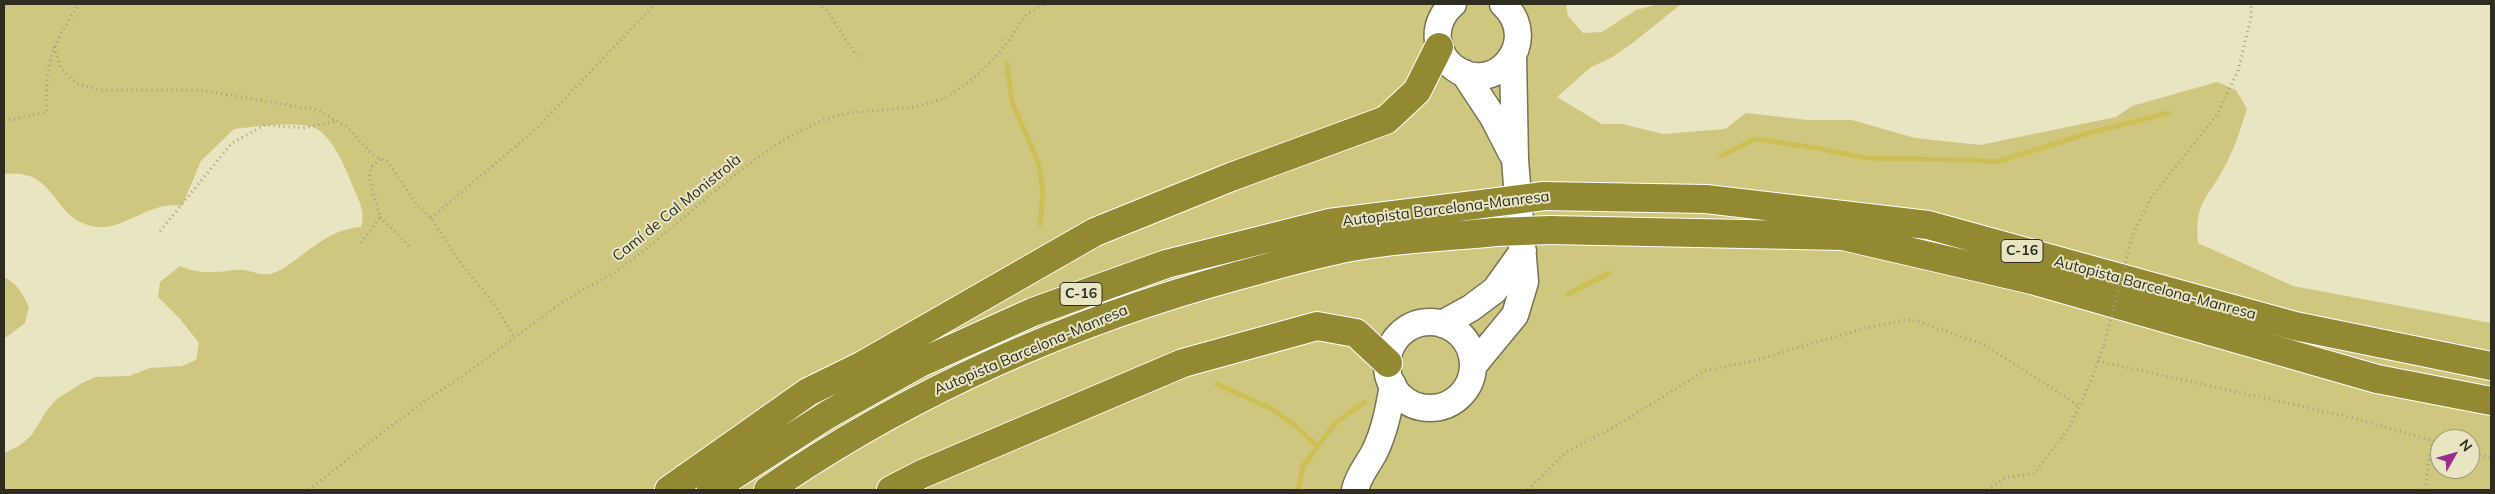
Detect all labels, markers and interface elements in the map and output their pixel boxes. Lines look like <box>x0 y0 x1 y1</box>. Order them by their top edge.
street label: Camí de Cal Monistrolà <box>609 151 745 265</box>
street label: Autopista Barcelona-Manresa <box>1341 187 1551 231</box>
road number: C-16 <box>2001 240 2043 262</box>
street label: Autopista Barcelona-Manresa <box>2052 252 2258 324</box>
road number: C-16 <box>1060 282 1102 306</box>
street label: Autopista Barcelona-Manresa <box>932 301 1130 399</box>
north arrow <box>2430 429 2480 479</box>
text: N <box>2456 436 2476 455</box>

